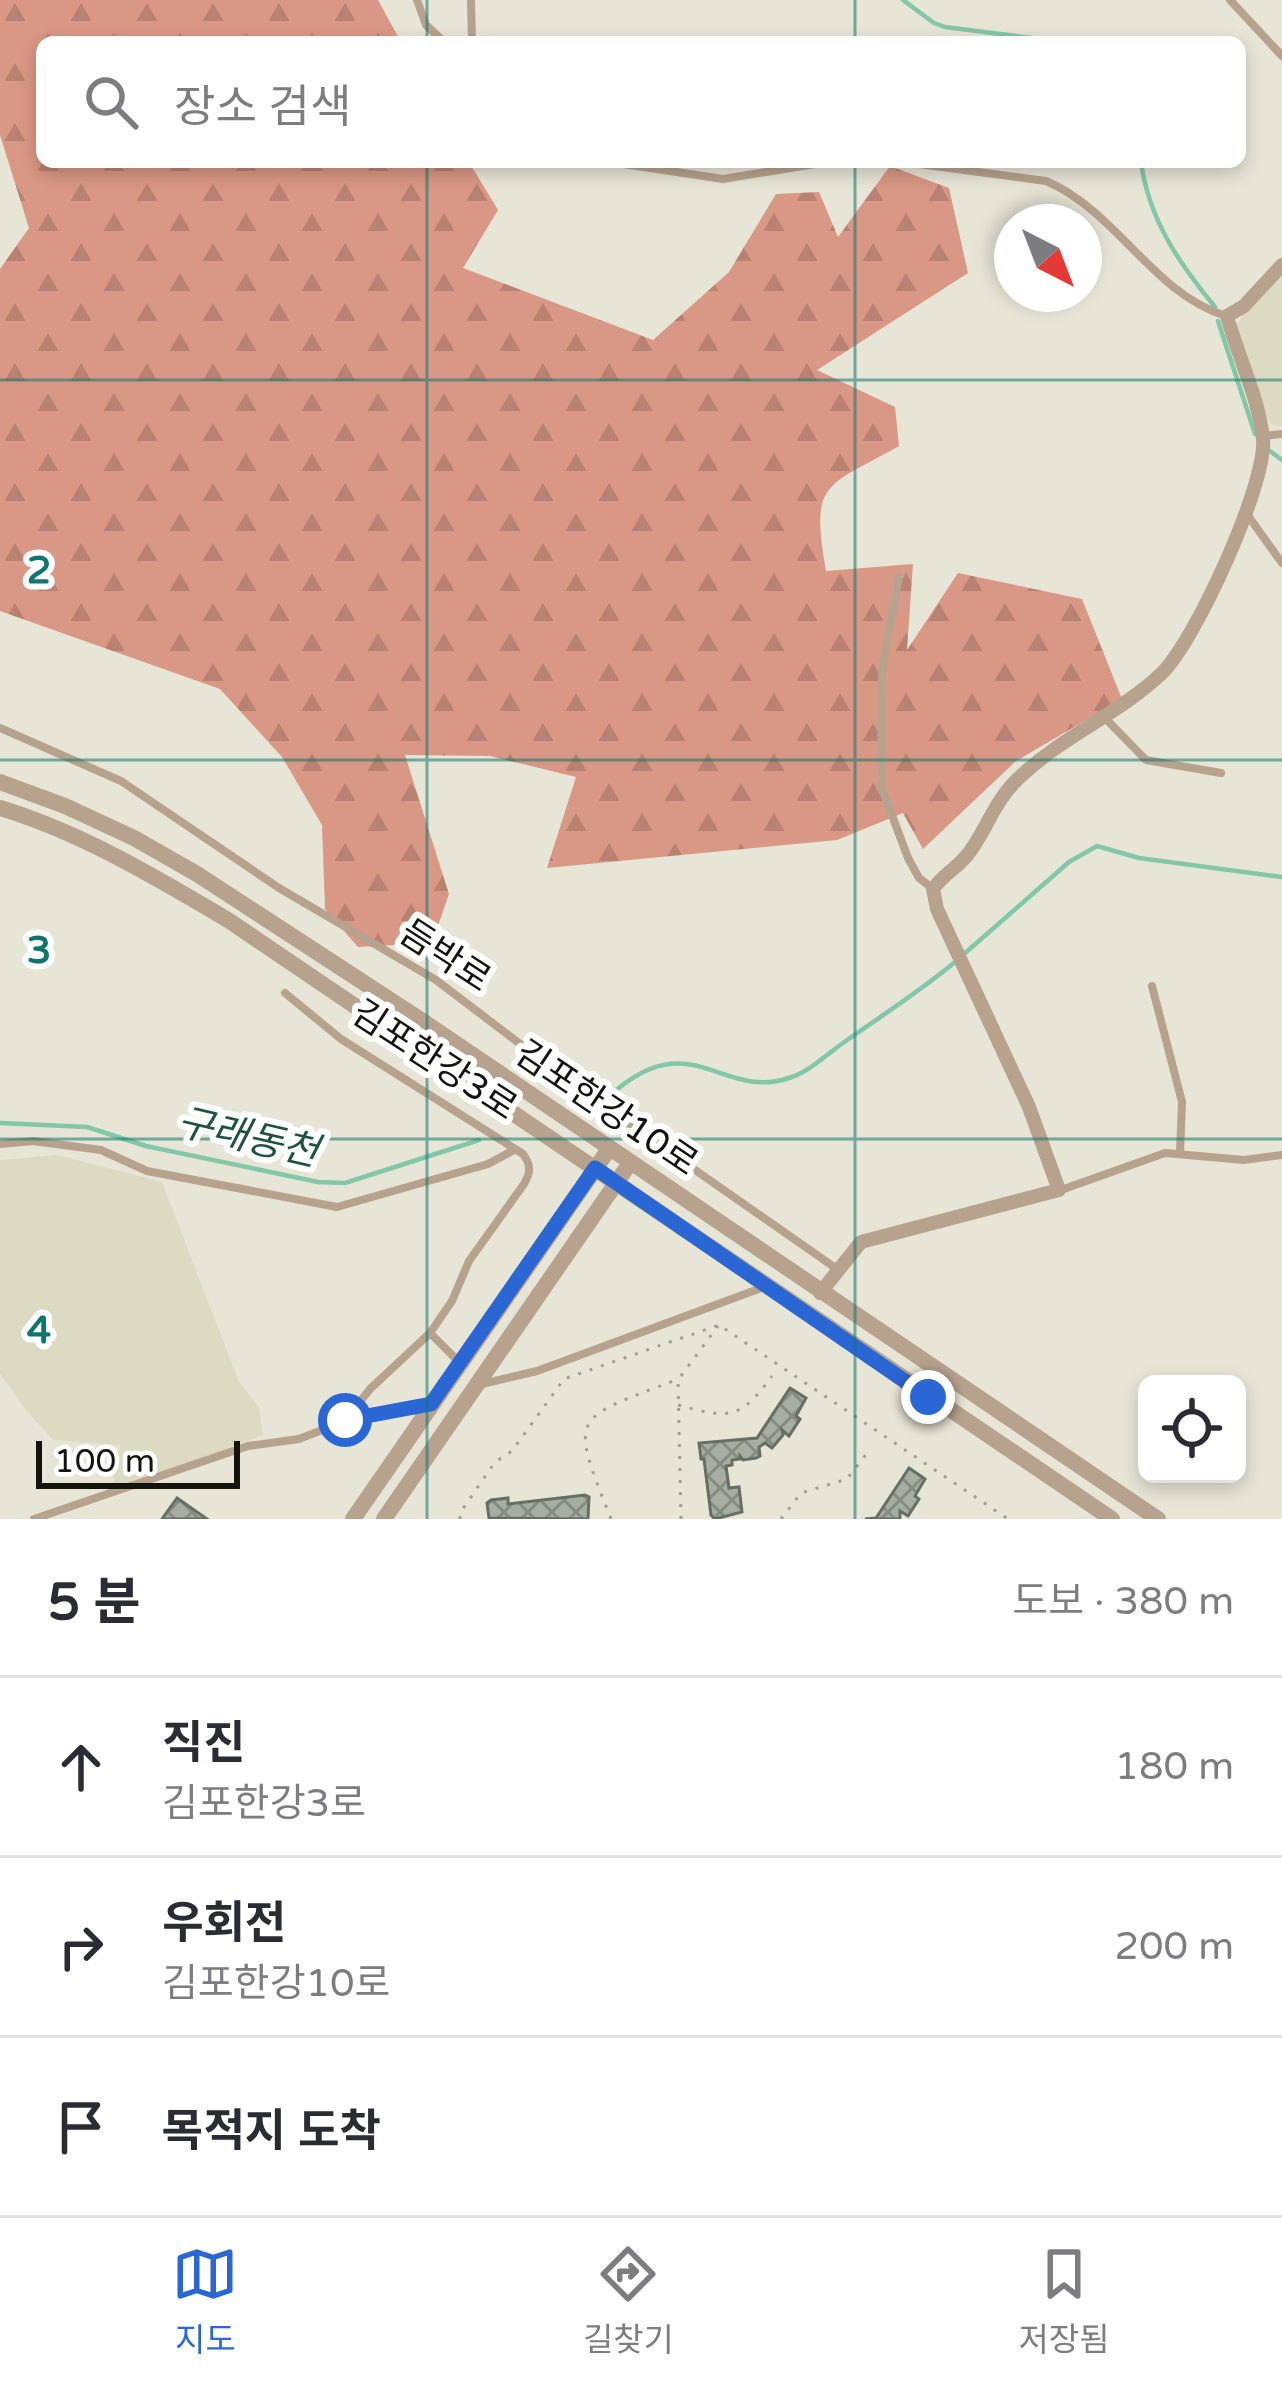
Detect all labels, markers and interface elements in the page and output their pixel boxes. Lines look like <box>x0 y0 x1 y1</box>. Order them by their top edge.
search box <box>36 36 1246 168</box>
icon: search <box>78 69 144 135</box>
text: 장소 검색 <box>174 81 351 135</box>
north arrow <box>994 204 1102 312</box>
text: 2 <box>27 547 51 594</box>
street label: 듬박로 <box>392 911 499 1001</box>
text: 3 <box>27 927 51 974</box>
street label: 김포한강3로 <box>344 991 525 1130</box>
street label: 김포한강10로 <box>507 1031 706 1185</box>
water label: 구래동천 <box>172 1098 327 1177</box>
text: 4 <box>27 1307 51 1354</box>
route end <box>901 1370 955 1424</box>
map controls <box>1138 1375 1246 1483</box>
button: locate <box>1138 1375 1246 1483</box>
route start <box>318 1393 372 1447</box>
scale bar <box>36 1435 240 1488</box>
text: 100 m <box>54 1442 155 1481</box>
text: 5 분 <box>48 1572 140 1634</box>
text: 도보 · 380 m <box>1012 1578 1234 1625</box>
text: 직진 <box>162 1717 245 1771</box>
icon: ahead <box>48 1734 114 1800</box>
text: 180 m <box>1115 1743 1234 1790</box>
text: 김포한강3로 <box>162 1780 366 1827</box>
text: 우회전 <box>162 1897 286 1951</box>
icon: right <box>48 1914 114 1980</box>
text: 200 m <box>1115 1923 1234 1970</box>
text: 김포한강10로 <box>162 1960 390 2007</box>
icon: arrive <box>48 2094 114 2160</box>
text: 목적지 도착 <box>162 2105 381 2159</box>
tab: 지도 <box>172 2241 238 2361</box>
tab: 길찾기 <box>583 2241 674 2361</box>
tab: 저장됨 <box>1019 2241 1110 2361</box>

